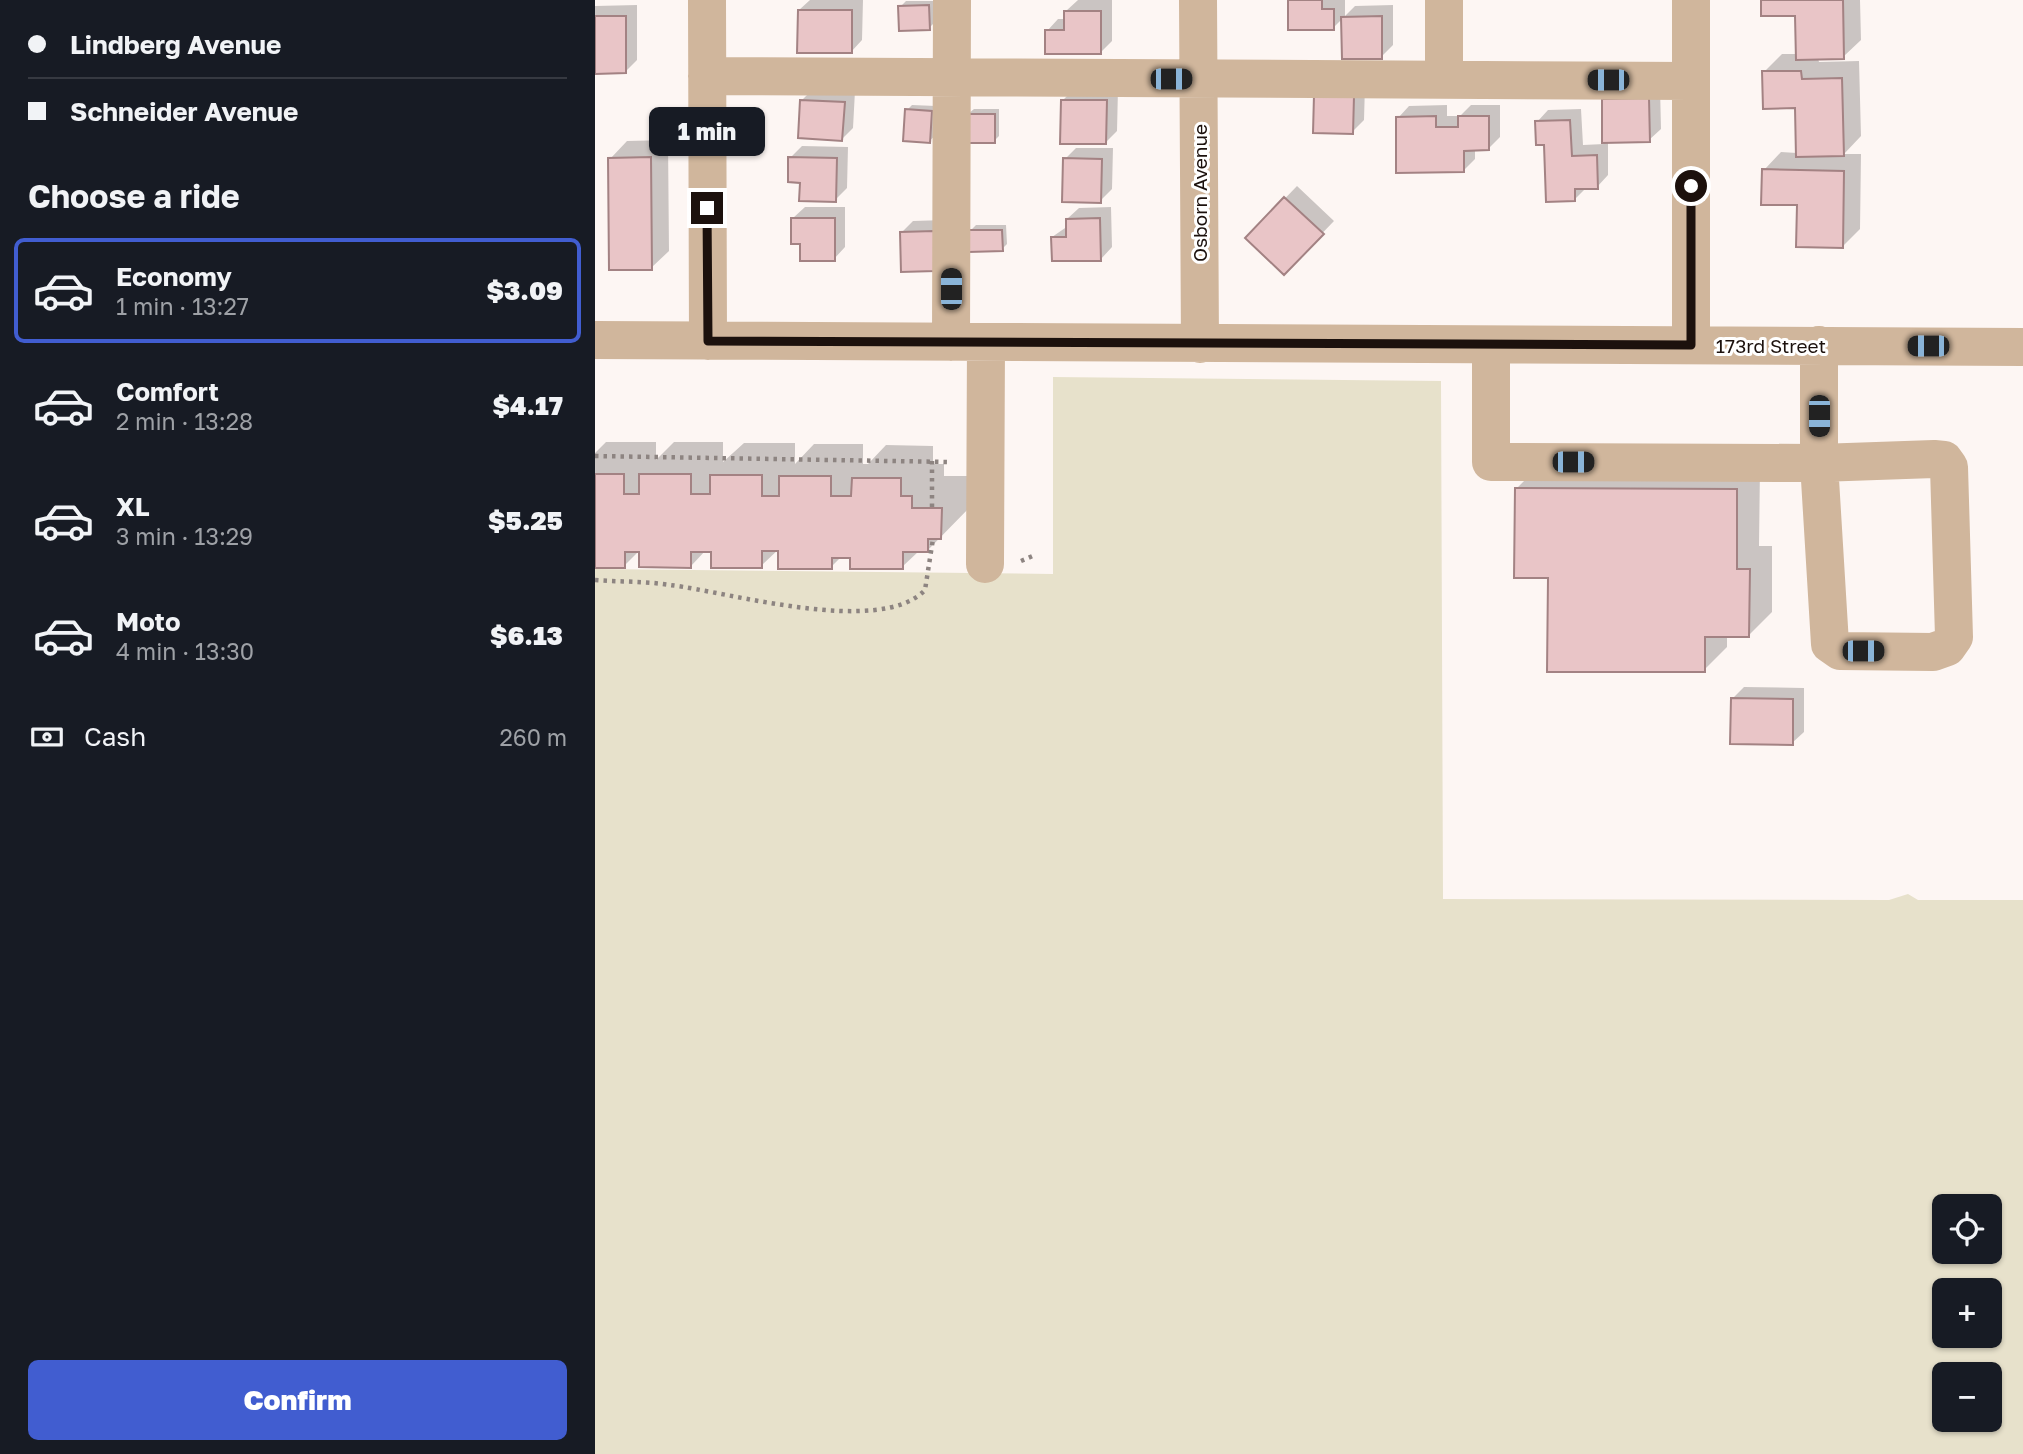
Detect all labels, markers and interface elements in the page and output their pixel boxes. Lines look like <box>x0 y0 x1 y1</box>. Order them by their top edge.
text: Lindberg Avenue <box>70 29 281 60</box>
car <box>1151 69 1193 90</box>
car <box>1588 70 1630 91</box>
text: Schneider Avenue <box>70 96 298 127</box>
callout: 1 min <box>649 106 765 156</box>
text: 1 min <box>678 117 736 145</box>
street label: Osborn Avenue <box>1188 124 1211 262</box>
route start <box>1675 170 1707 202</box>
text: Choose a ride <box>28 177 240 215</box>
route end <box>691 192 723 224</box>
icon: car <box>32 259 95 322</box>
text: Economy <box>116 261 232 292</box>
car <box>941 268 962 310</box>
text: $3.09 <box>487 275 563 306</box>
text: 1 min · 13:27 <box>116 292 249 320</box>
street label: 173rd Street <box>1716 334 1826 357</box>
car <box>1908 336 1950 357</box>
icon: car <box>32 374 95 437</box>
text: Comfort <box>116 376 219 407</box>
text: $4.17 <box>493 390 563 421</box>
car <box>1809 395 1830 437</box>
text: 2 min · 13:28 <box>116 407 253 435</box>
car <box>1553 452 1595 473</box>
icon: car <box>32 489 95 552</box>
text: XL <box>116 491 150 522</box>
text: $5.25 <box>488 505 563 536</box>
text: 3 min · 13:29 <box>116 522 253 550</box>
icon: car <box>32 604 95 667</box>
text: Moto <box>116 606 181 637</box>
text: $6.13 <box>490 620 563 651</box>
text: 4 min · 13:30 <box>116 637 254 665</box>
car <box>1843 641 1885 662</box>
icon: cash <box>28 718 66 756</box>
text: Cash <box>84 721 146 752</box>
text: 260 m <box>499 723 567 751</box>
map controls <box>1932 1194 2002 1432</box>
button: locate <box>1932 1194 2002 1264</box>
button: + <box>1932 1278 2002 1348</box>
button: Confirm <box>28 1360 567 1440</box>
button: − <box>1932 1362 2002 1432</box>

